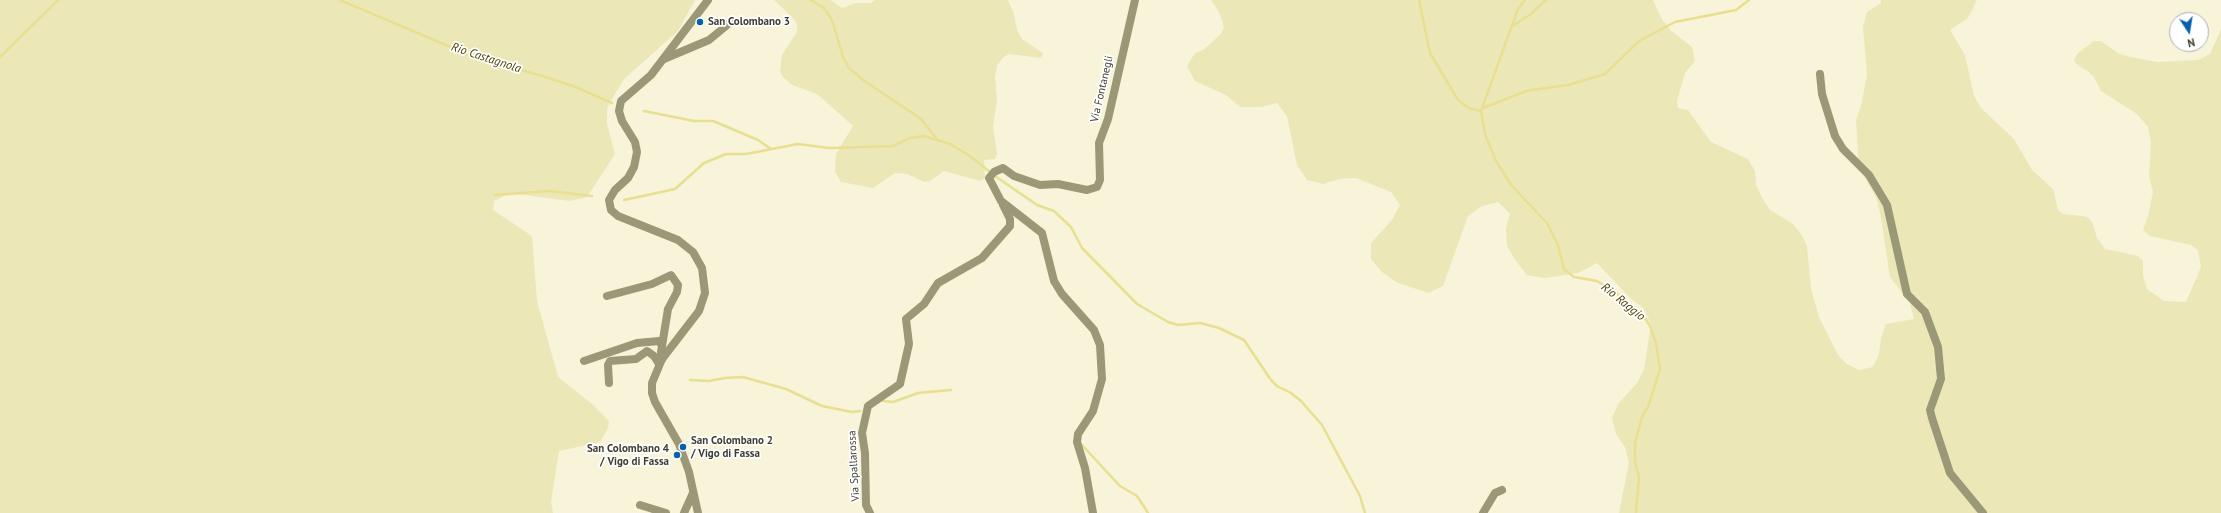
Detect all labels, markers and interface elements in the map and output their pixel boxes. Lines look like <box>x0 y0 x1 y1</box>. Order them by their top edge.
north arrow <box>2169 12 2209 52</box>
place label: San Colombano 3 <box>708 15 790 29</box>
marker: San Colombano 3 <box>695 17 705 27</box>
text: N <box>2186 35 2196 50</box>
water label: Rio Castagnola <box>449 40 523 76</box>
street label: Via Fontanegli <box>1088 54 1116 124</box>
water label: Rio Raggio <box>1598 280 1648 324</box>
street label: Via Spallarossa <box>846 430 862 502</box>
place label: San Colombano 2 / Vigo di Fassa <box>691 434 773 460</box>
place label: San Colombano 4 / Vigo di Fassa <box>587 442 669 468</box>
marker: San Colombano 2 / Vigo di Fassa <box>678 442 688 452</box>
marker: San Colombano 4 / Vigo di Fassa <box>672 450 682 460</box>

